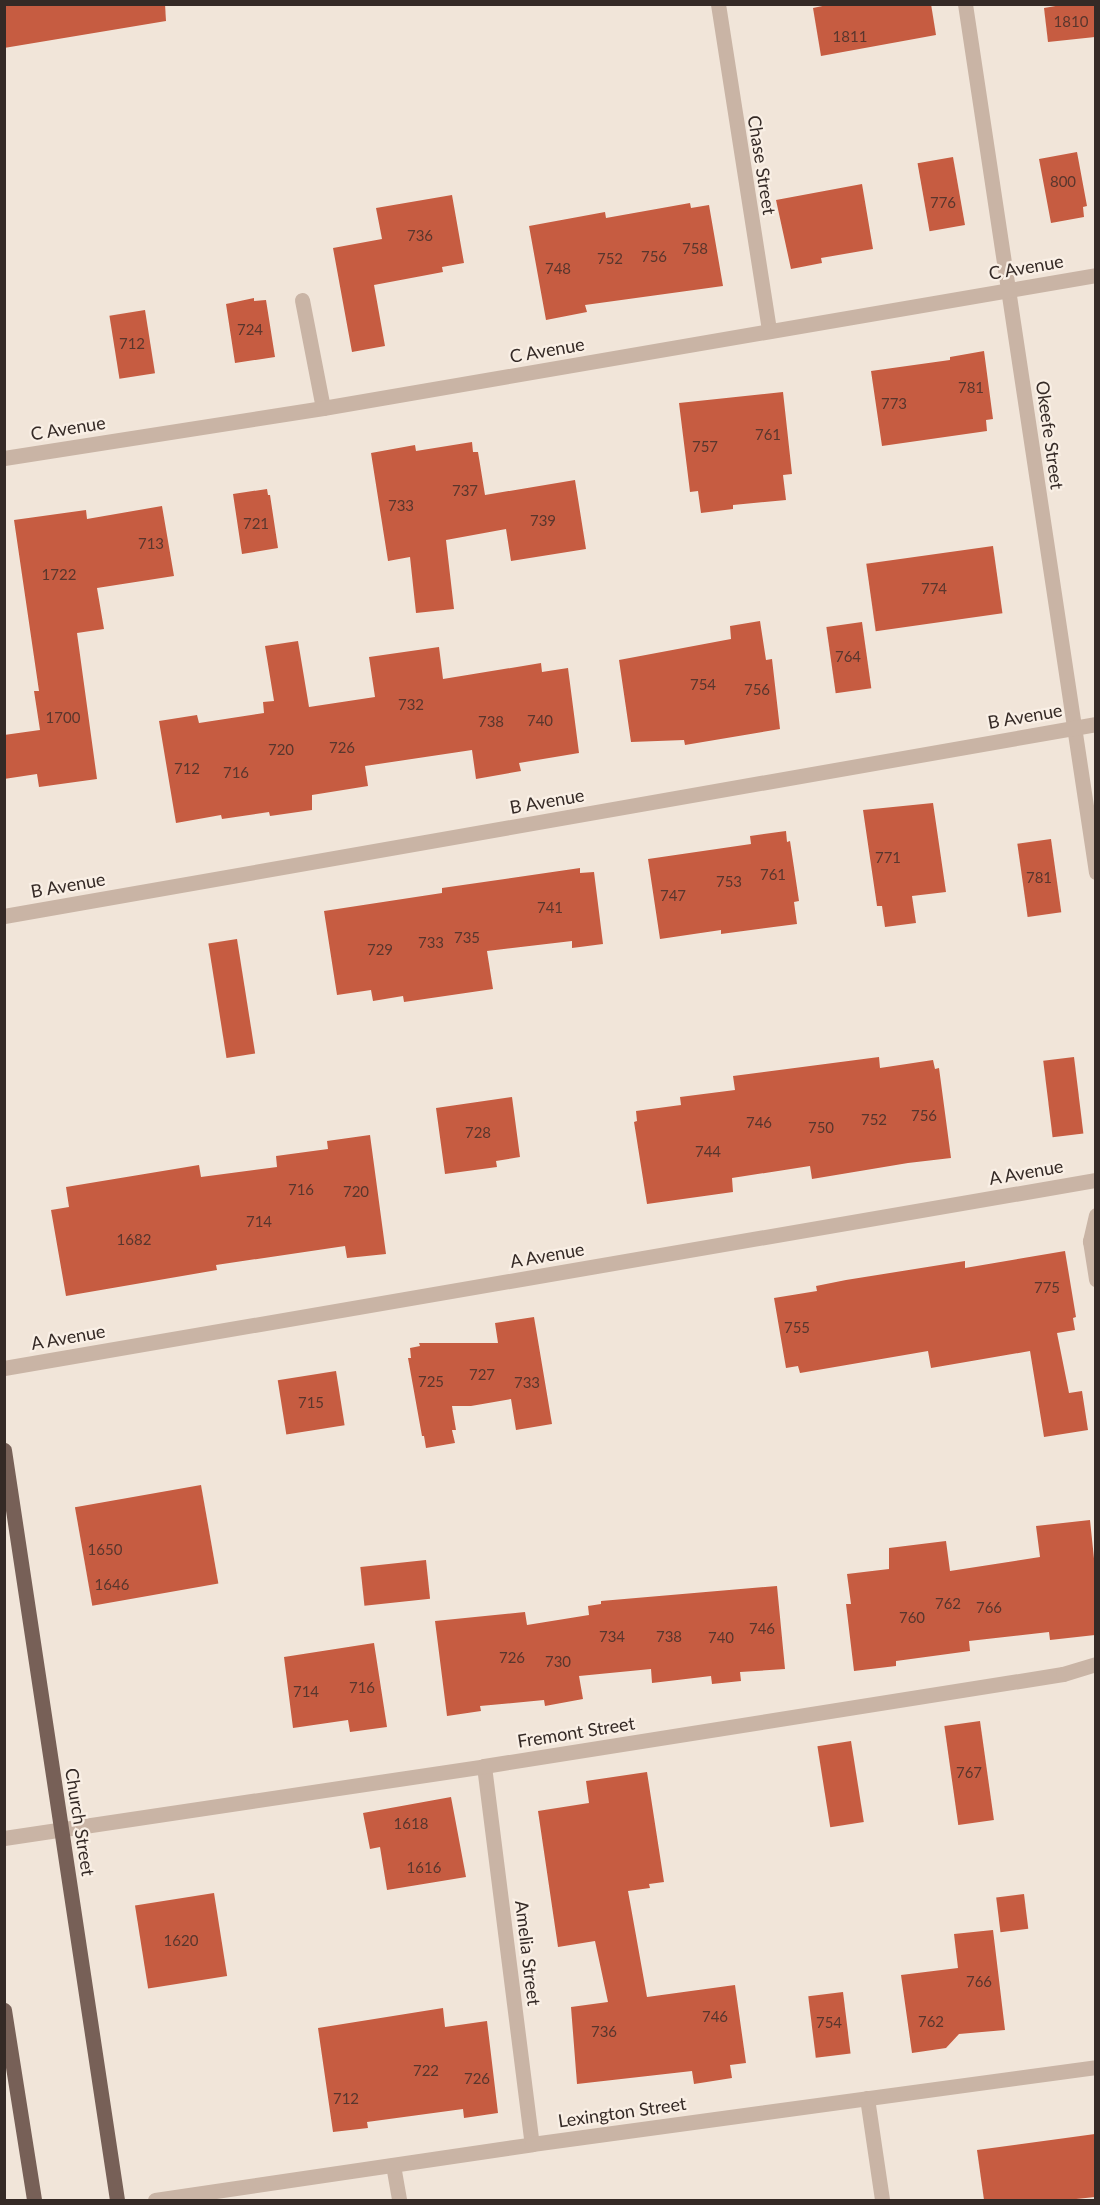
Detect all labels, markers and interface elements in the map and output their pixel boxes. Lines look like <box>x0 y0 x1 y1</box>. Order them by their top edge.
house number: 1810 <box>1054 13 1088 31</box>
house number: 1811 <box>833 28 867 46</box>
street label: Chase Street <box>743 114 781 216</box>
house number: 800 <box>1050 173 1076 191</box>
house number: 776 <box>930 194 956 212</box>
house number: 736 <box>407 227 433 245</box>
house number: 758 <box>682 240 708 258</box>
house number: 756 <box>641 248 667 266</box>
house number: 752 <box>597 250 623 268</box>
street label: C Avenue <box>987 250 1065 284</box>
house number: 748 <box>545 260 571 278</box>
house number: 724 <box>237 321 263 339</box>
street label: C Avenue <box>508 333 586 367</box>
house number: 712 <box>119 335 145 353</box>
house number: 781 <box>958 379 984 397</box>
street label: Okeefe Street <box>1032 379 1068 491</box>
house number: 773 <box>881 395 907 413</box>
street label: C Avenue <box>29 411 107 445</box>
house number: 761 <box>755 426 781 444</box>
house number: 757 <box>692 438 718 456</box>
house number: 737 <box>452 482 478 500</box>
house number: 733 <box>388 497 414 515</box>
house number: 739 <box>530 512 556 530</box>
house number: 721 <box>243 515 269 533</box>
house number: 713 <box>138 535 164 553</box>
house number: 1722 <box>42 566 76 584</box>
house number: 774 <box>921 580 947 598</box>
house number: 764 <box>835 648 861 666</box>
house number: 754 <box>690 676 716 694</box>
house number: 756 <box>744 681 770 699</box>
house number: 732 <box>398 696 424 714</box>
street label: B Avenue <box>986 699 1064 733</box>
house number: 1700 <box>46 709 80 727</box>
house number: 740 <box>527 712 553 730</box>
house number: 738 <box>478 713 504 731</box>
house number: 726 <box>329 739 355 757</box>
house number: 720 <box>268 741 294 759</box>
house number: 712 <box>174 760 200 778</box>
house number: 716 <box>223 764 249 782</box>
street label: B Avenue <box>508 784 586 818</box>
house number: 771 <box>875 849 901 867</box>
house number: 761 <box>760 866 786 884</box>
street label: B Avenue <box>29 868 107 902</box>
house number: 781 <box>1026 869 1052 887</box>
house number: 753 <box>716 873 742 891</box>
house number: 747 <box>660 887 686 905</box>
house number: 741 <box>537 899 563 917</box>
house number: 735 <box>454 929 480 947</box>
house number: 733 <box>418 934 444 952</box>
house number: 729 <box>367 941 393 959</box>
house number: 756 <box>911 1107 937 1125</box>
house number: 752 <box>861 1111 887 1129</box>
house number: 746 <box>746 1114 772 1132</box>
house number: 750 <box>808 1119 834 1137</box>
house number: 728 <box>465 1124 491 1142</box>
house number: 744 <box>695 1143 721 1161</box>
street label: A Avenue <box>987 1155 1065 1189</box>
house number: 716 <box>288 1181 314 1199</box>
house number: 720 <box>343 1183 369 1201</box>
house number: 714 <box>246 1213 272 1231</box>
house number: 1682 <box>117 1231 151 1249</box>
street label: A Avenue <box>508 1238 586 1272</box>
house number: 775 <box>1034 1279 1060 1297</box>
house number: 755 <box>784 1319 810 1337</box>
street label: A Avenue <box>29 1320 107 1354</box>
house number: 727 <box>469 1366 495 1384</box>
house number: 725 <box>418 1373 444 1391</box>
house number: 733 <box>514 1374 540 1392</box>
house number: 715 <box>298 1394 324 1412</box>
house number: 1650 <box>88 1541 122 1559</box>
house number: 1646 <box>95 1576 129 1594</box>
house number: 762 <box>935 1595 961 1613</box>
house number: 766 <box>976 1599 1002 1617</box>
house number: 760 <box>899 1609 925 1627</box>
house number: 746 <box>749 1620 775 1638</box>
house number: 734 <box>599 1628 625 1646</box>
house number: 738 <box>656 1628 682 1646</box>
house number: 740 <box>708 1629 734 1647</box>
house number: 726 <box>499 1649 525 1667</box>
house number: 730 <box>545 1653 571 1671</box>
house number: 716 <box>349 1679 375 1697</box>
house number: 714 <box>293 1683 319 1701</box>
street label: Fremont Street <box>516 1712 636 1752</box>
house number: 767 <box>956 1764 982 1782</box>
street label: Church Street <box>61 1767 99 1877</box>
house number: 1618 <box>394 1815 428 1833</box>
house number: 1616 <box>407 1859 441 1877</box>
street label: Amelia Street <box>511 1899 545 2007</box>
house number: 1620 <box>164 1932 198 1950</box>
house number: 766 <box>966 1973 992 1991</box>
house number: 746 <box>702 2008 728 2026</box>
house number: 762 <box>918 2013 944 2031</box>
house number: 754 <box>816 2014 842 2032</box>
house number: 736 <box>591 2023 617 2041</box>
house number: 722 <box>413 2062 439 2080</box>
house number: 726 <box>464 2070 490 2088</box>
house number: 712 <box>333 2090 359 2108</box>
street label: Lexington Street <box>556 2092 688 2132</box>

